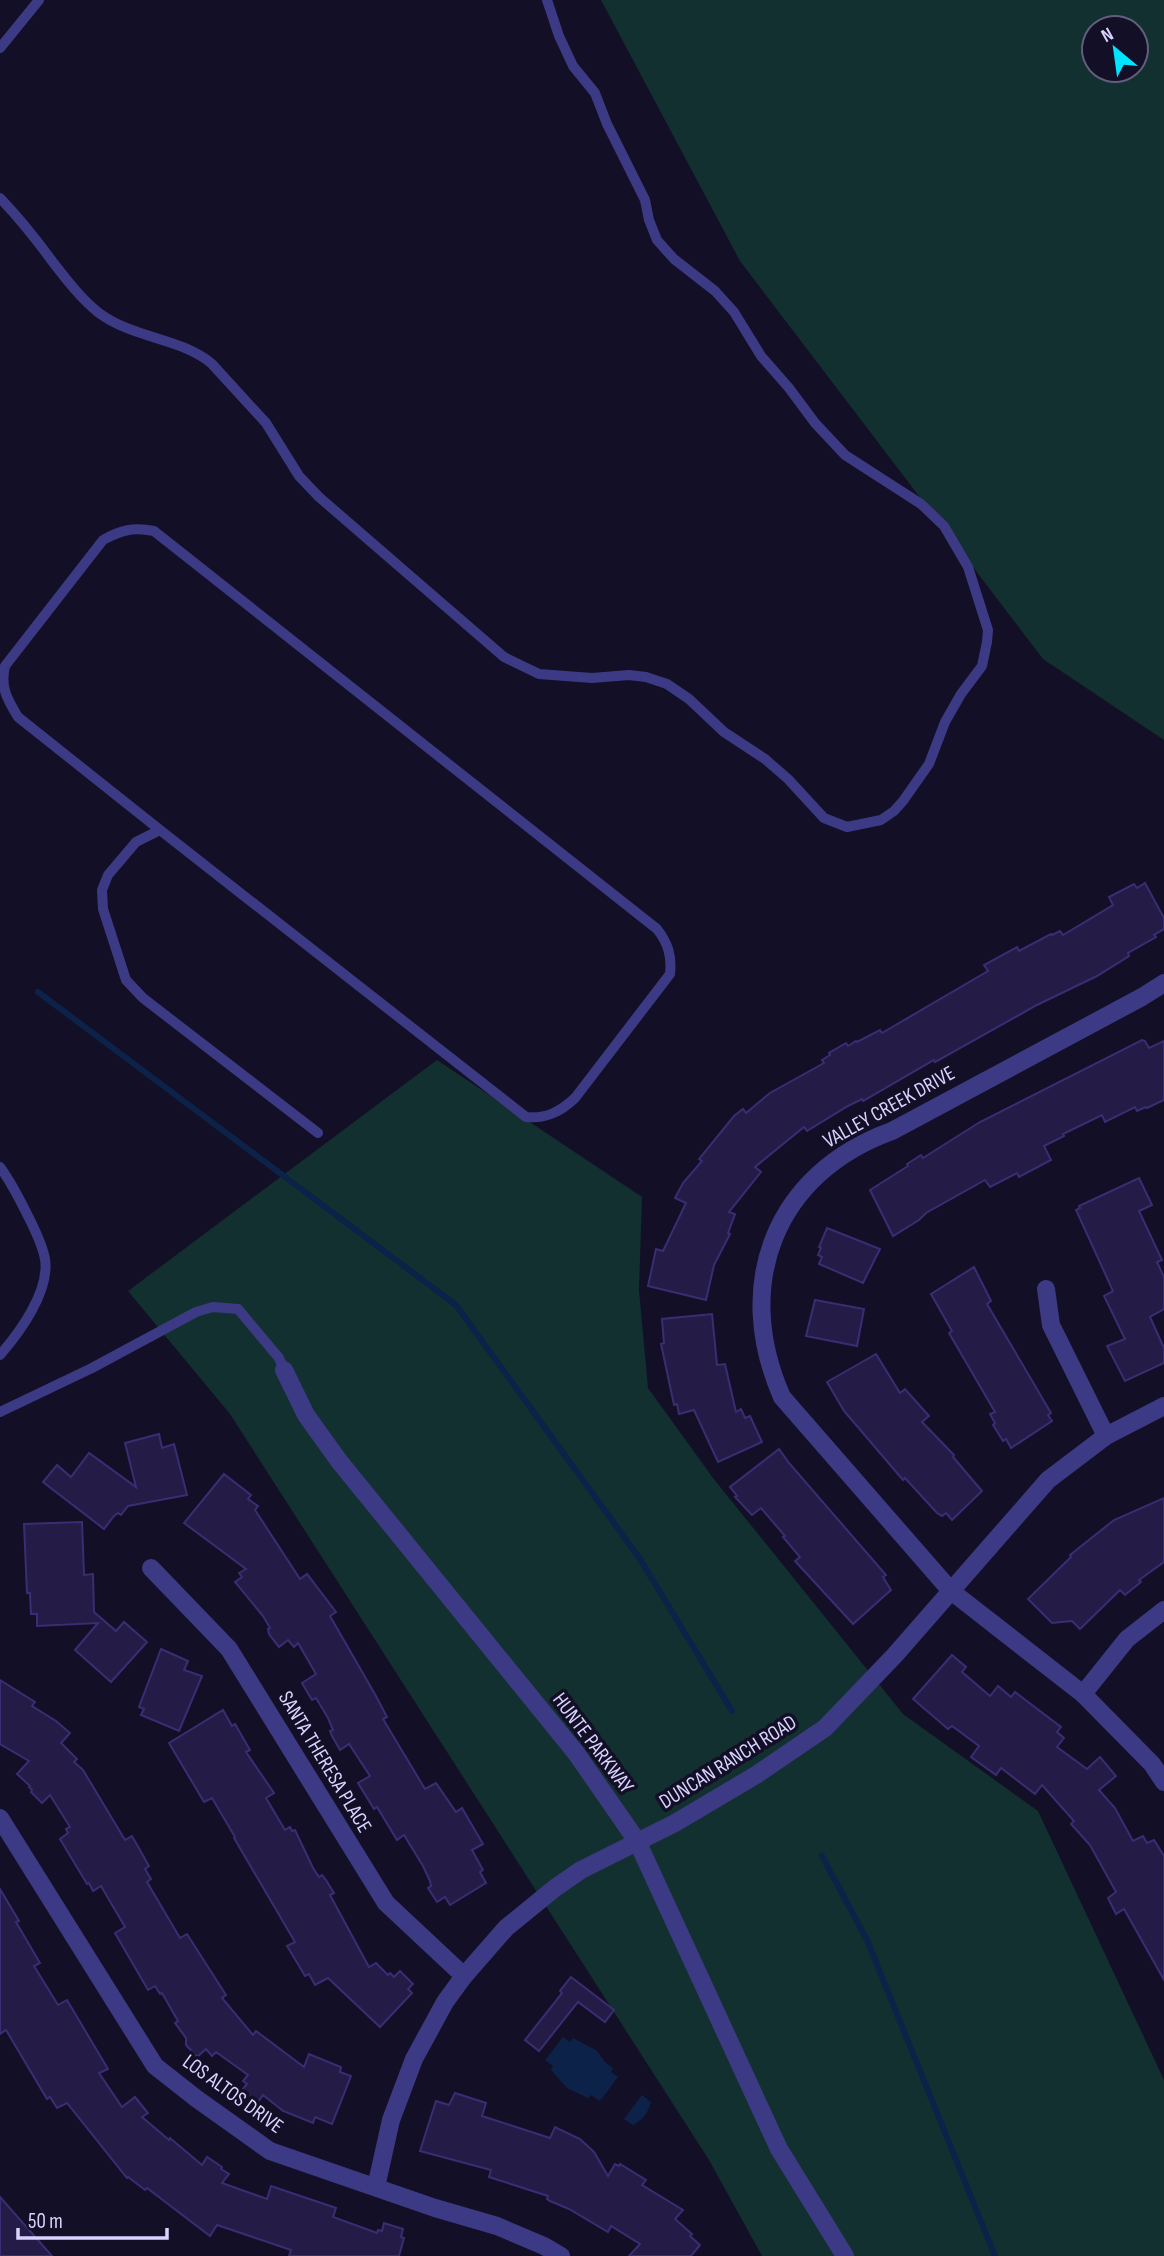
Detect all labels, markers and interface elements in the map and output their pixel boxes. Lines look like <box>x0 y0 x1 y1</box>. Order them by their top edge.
north arrow <box>1080 14 1150 84</box>
text: N <box>1097 23 1118 48</box>
street label: VALLEY CREEK DRIVE <box>819 1061 959 1153</box>
street label: SANTA THERESA PLACE <box>273 1687 377 1837</box>
street label: HUNTE PARKWAY <box>547 1688 639 1798</box>
street label: DUNCAN RANCH ROAD <box>655 1710 801 1814</box>
street label: LOS ALTOS DRIVE <box>178 2049 288 2139</box>
scale bar <box>18 2196 166 2240</box>
text: 50 m <box>28 2209 63 2234</box>

